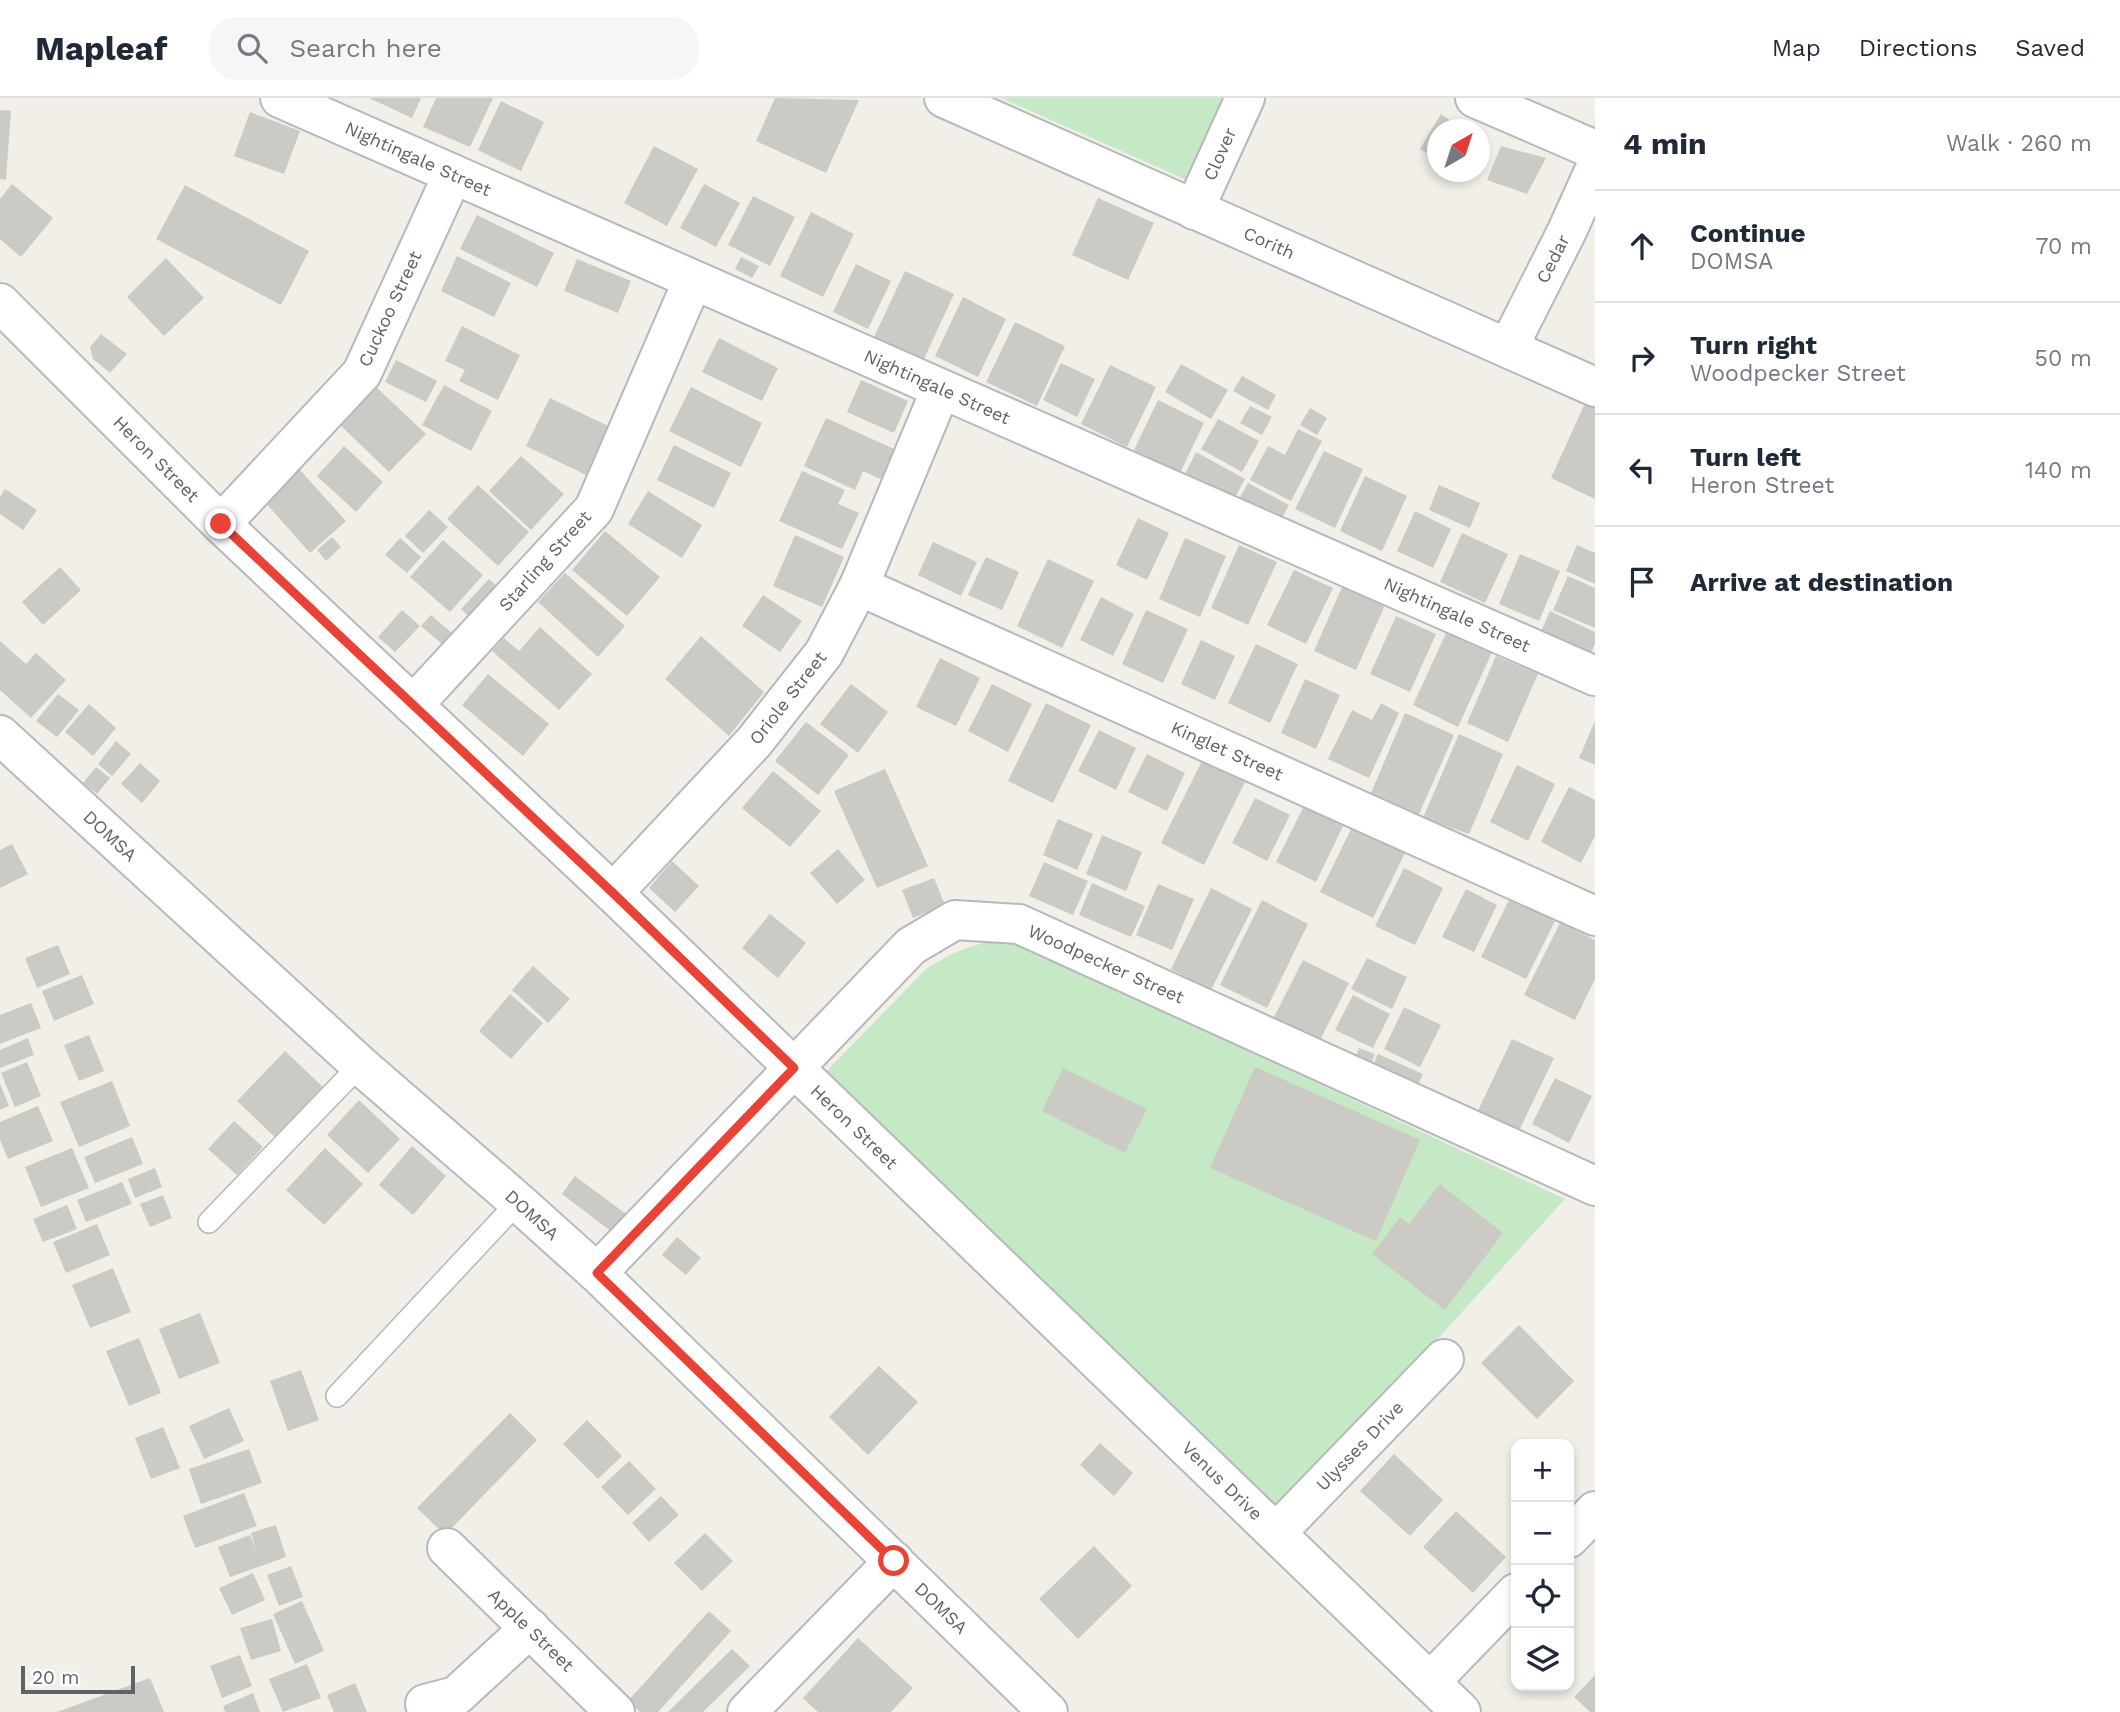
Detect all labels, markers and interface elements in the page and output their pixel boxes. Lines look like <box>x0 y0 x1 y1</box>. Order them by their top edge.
search box <box>209 17 699 80</box>
text: Mapleaf <box>35 29 167 68</box>
icon: search <box>233 29 271 67</box>
text: Search here <box>289 33 442 63</box>
text: Map <box>1772 34 1821 62</box>
text: Directions <box>1859 34 1977 62</box>
text: Saved <box>2015 34 2085 62</box>
street label: Nightingale Street <box>342 117 495 200</box>
north arrow <box>1427 119 1490 182</box>
street label: Clover <box>1199 124 1240 184</box>
text: 4 min <box>1623 126 1707 161</box>
text: Walk · 260 m <box>1946 130 2092 157</box>
text: Continue <box>1690 218 1806 248</box>
street label: Corith <box>1240 222 1298 263</box>
icon: ahead <box>1623 227 1661 265</box>
street label: Cedar <box>1531 231 1574 287</box>
text: 70 m <box>2035 233 2092 260</box>
street label: Cuckoo Street <box>354 247 426 370</box>
text: DOMSA <box>1690 248 1773 275</box>
text: Turn right <box>1690 330 1817 360</box>
icon: right <box>1623 339 1661 377</box>
street label: Nightingale Street <box>861 345 1014 428</box>
text: 50 m <box>2035 345 2092 372</box>
text: Woodpecker Street <box>1690 360 1906 387</box>
street label: Heron Street <box>109 411 204 506</box>
text: Turn left <box>1690 442 1801 472</box>
icon: left <box>1623 451 1661 489</box>
text: 140 m <box>2025 457 2092 484</box>
text: Heron Street <box>1690 472 1834 499</box>
street label: Starling Street <box>494 506 596 615</box>
route end <box>205 508 236 539</box>
icon: arrive <box>1623 563 1661 601</box>
text: Arrive at destination <box>1690 567 1953 597</box>
street label: Nightingale Street <box>1381 573 1534 656</box>
street label: Oriole Street <box>745 647 831 748</box>
street label: Kinglet Street <box>1168 716 1287 785</box>
street label: DOMSA <box>79 806 141 866</box>
street label: Woodpecker Street <box>1025 920 1188 1008</box>
street label: Heron Street <box>806 1080 903 1174</box>
street label: DOMSA <box>501 1185 564 1244</box>
street label: Ulysses Drive <box>1312 1396 1408 1495</box>
street label: Venus Drive <box>1178 1437 1267 1524</box>
map controls <box>1511 1439 1574 1691</box>
button: + <box>1511 1439 1574 1502</box>
button: − <box>1511 1502 1574 1565</box>
route start <box>878 1545 909 1576</box>
button: locate <box>1511 1565 1574 1628</box>
street label: DOMSA <box>911 1577 972 1638</box>
street label: Apple Street <box>484 1584 579 1676</box>
button: layers <box>1511 1628 1574 1691</box>
scale bar <box>21 1663 135 1695</box>
text: 20 m <box>32 1666 79 1689</box>

